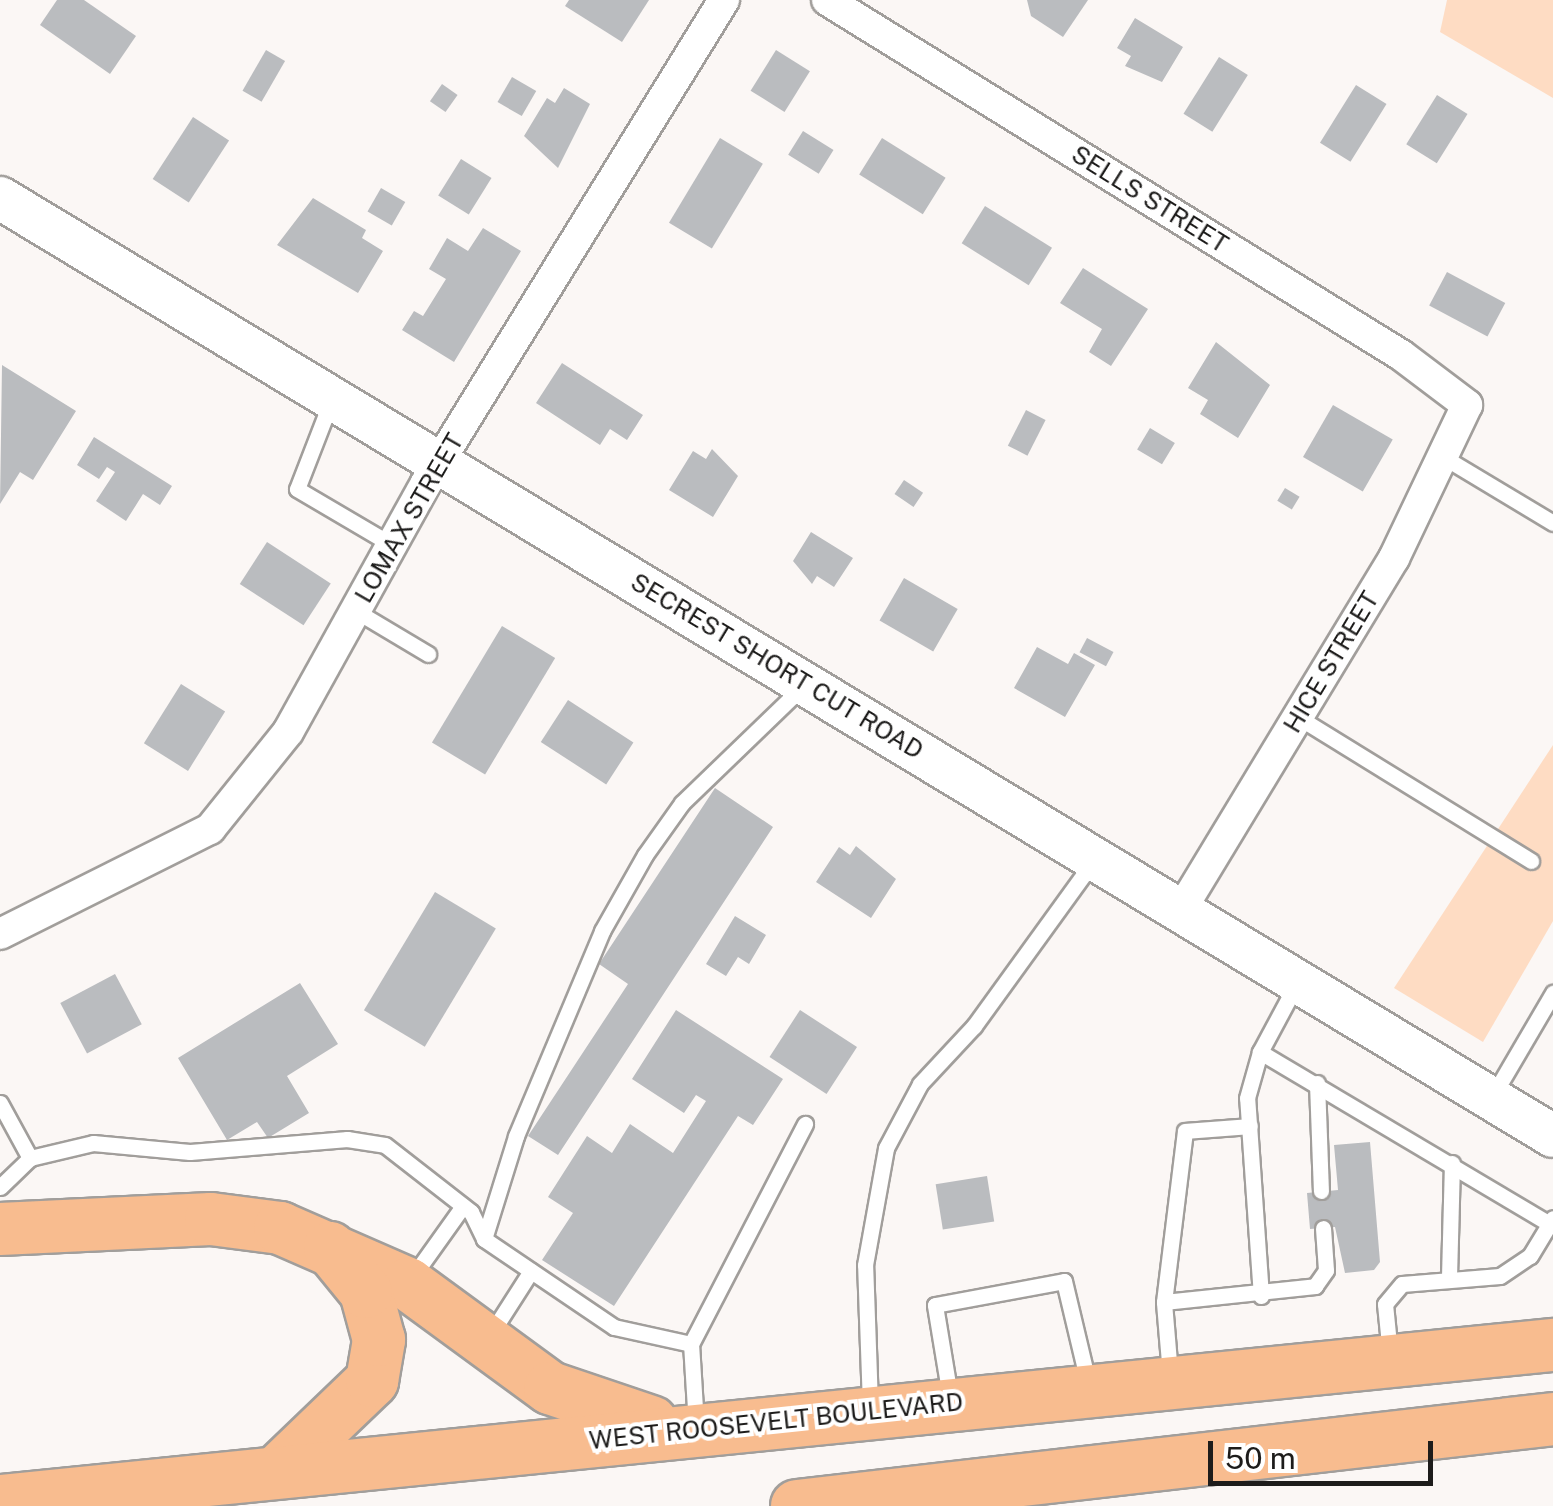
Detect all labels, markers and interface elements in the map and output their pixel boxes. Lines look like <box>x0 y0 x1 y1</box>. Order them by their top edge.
street label: SELLS STREET <box>1066 139 1234 259</box>
street label: LOMAX STREET <box>348 428 470 608</box>
street label: SECREST SHORT CUT ROAD <box>625 567 929 765</box>
street label: HICE STREET <box>1277 586 1385 738</box>
street label: WEST ROOSEVELT BOULEVARD <box>588 1386 964 1456</box>
scale bar <box>1213 1421 1438 1483</box>
text: 50 m <box>1225 1440 1296 1476</box>

